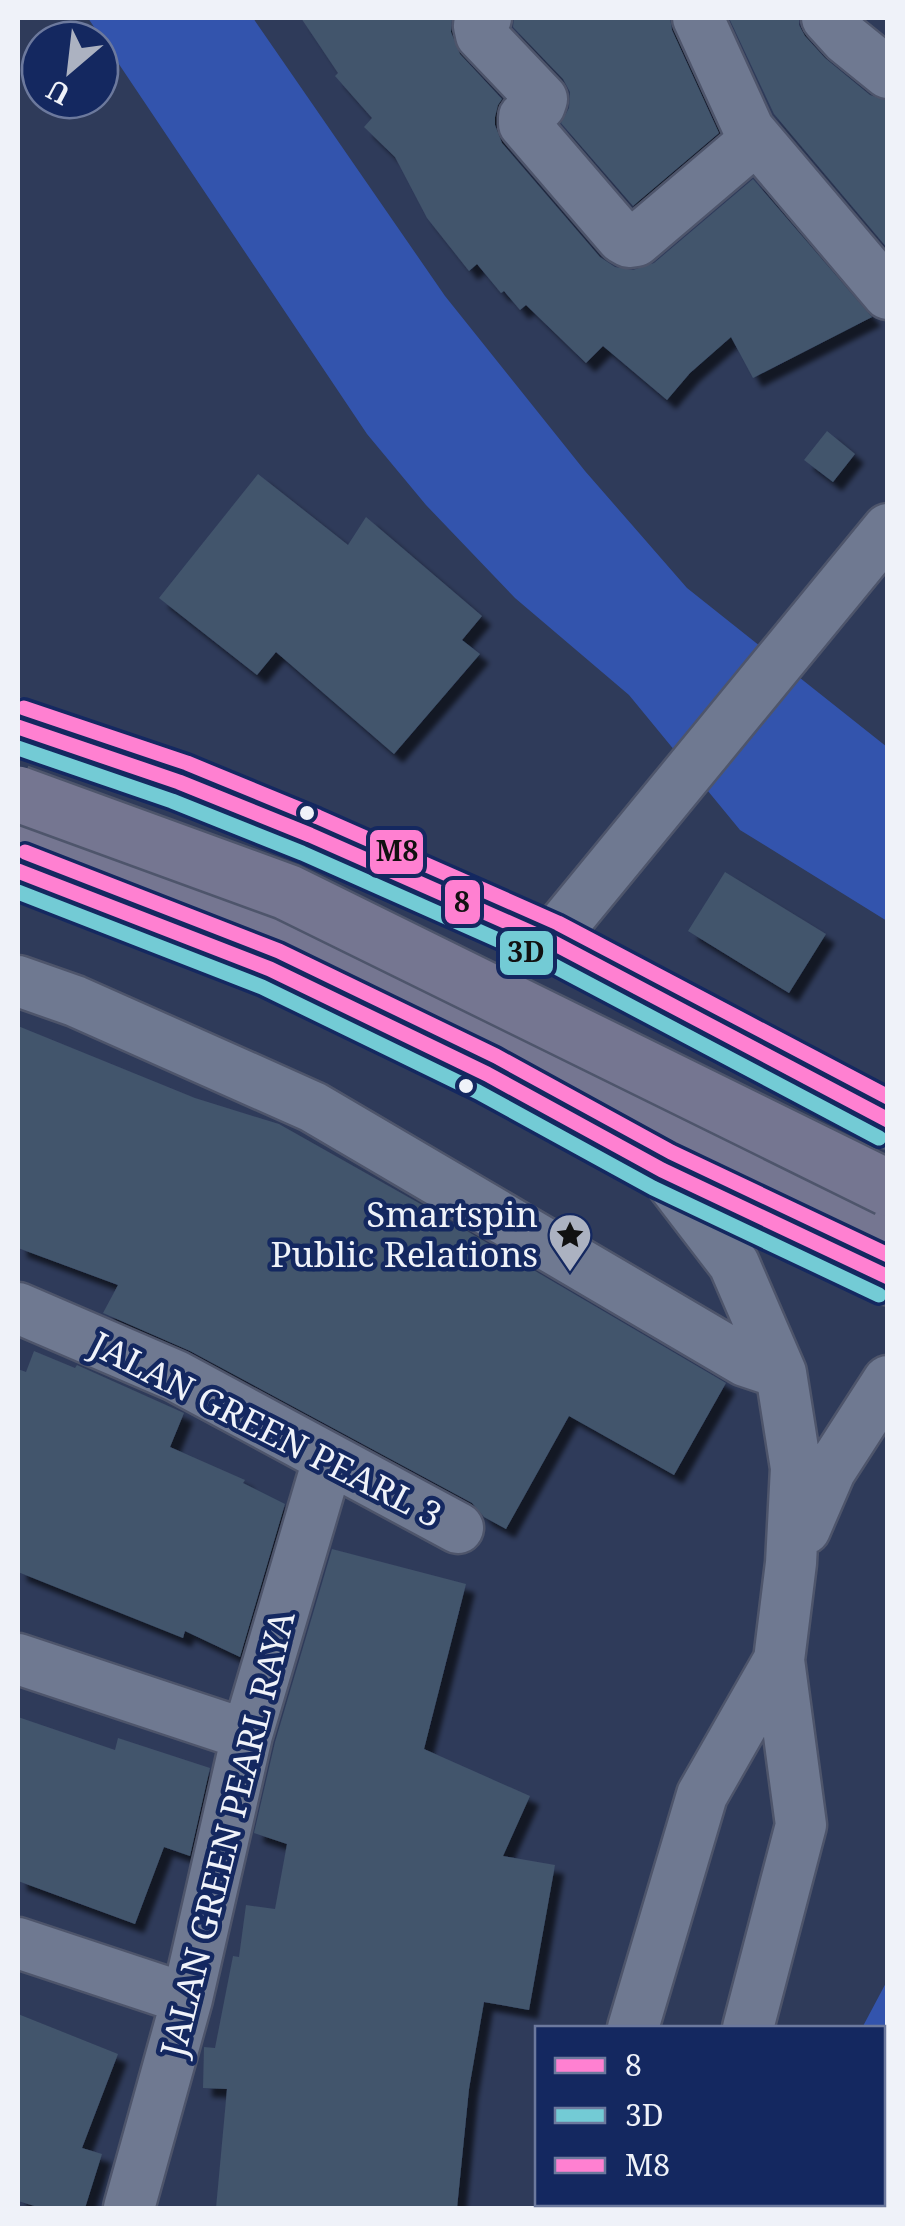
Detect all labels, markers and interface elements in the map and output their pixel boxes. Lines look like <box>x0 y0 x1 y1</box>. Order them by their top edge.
north arrow <box>20 20 120 120</box>
text: U <box>40 71 76 115</box>
unlabelled marker <box>297 803 317 823</box>
line badge: M8 <box>368 828 425 876</box>
text: M8 <box>376 831 418 869</box>
line badge: 8 <box>443 878 482 926</box>
text: 8 <box>454 882 470 920</box>
line badge: 3D <box>498 929 555 977</box>
text: 3D <box>507 932 545 970</box>
unlabelled marker <box>456 1076 476 1096</box>
place label: Smartspin Public Relations <box>270 1190 538 1277</box>
place icon: Smartspin Public Relations <box>547 1212 593 1273</box>
street label: JALAN GREEN PEARL 3 <box>82 1319 450 1538</box>
street label: JALAN GREEN PEARL RAYA <box>148 1606 305 2062</box>
legend <box>535 2026 885 2206</box>
text: 8 <box>625 2044 642 2085</box>
text: 3D <box>625 2094 664 2135</box>
text: M8 <box>625 2144 670 2185</box>

